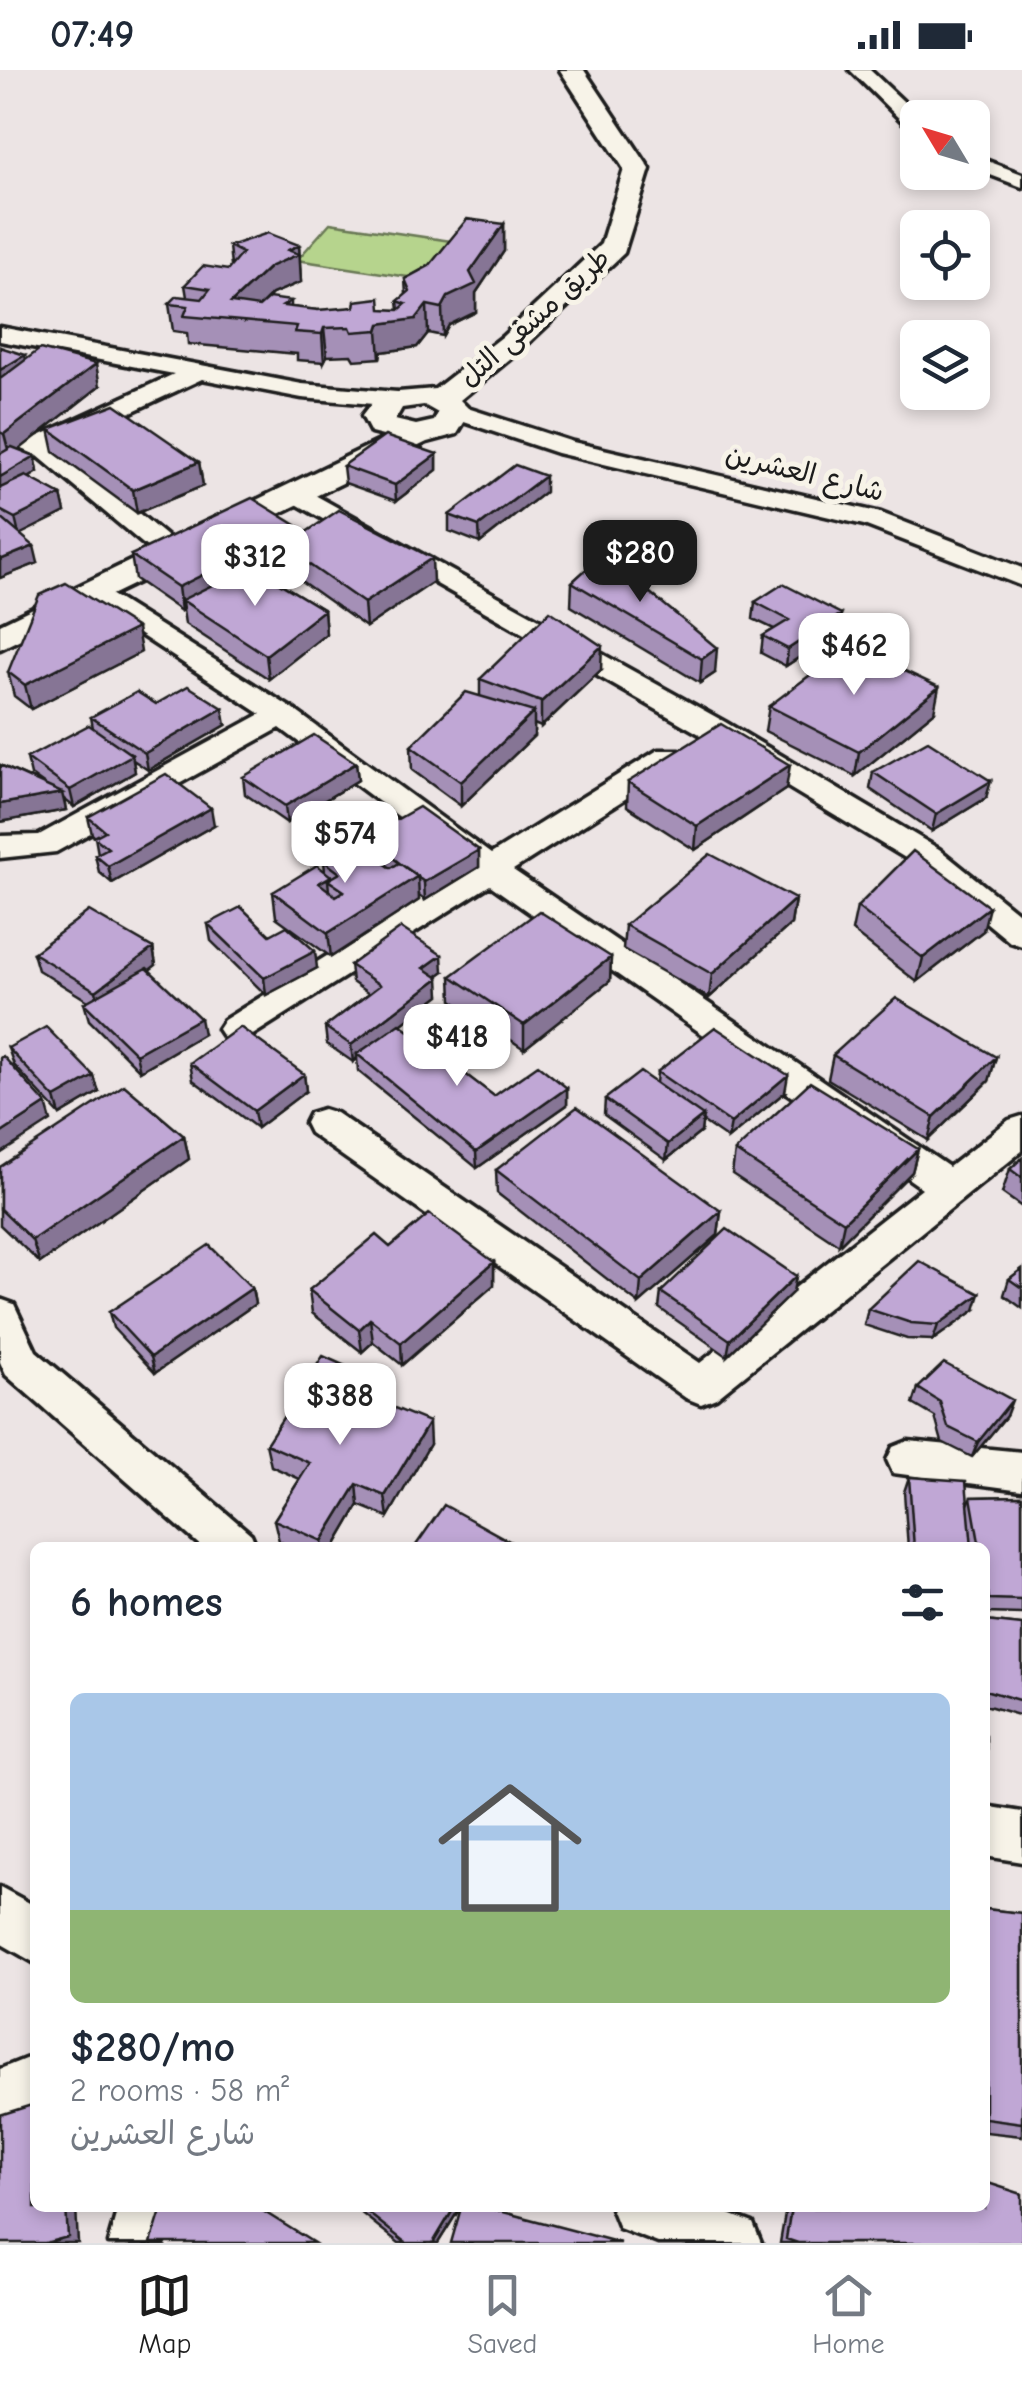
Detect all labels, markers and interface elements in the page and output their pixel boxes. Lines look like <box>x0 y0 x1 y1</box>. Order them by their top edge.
text: 07:49 <box>50 13 134 57</box>
north arrow <box>900 100 990 190</box>
map controls <box>900 100 990 410</box>
button: locate <box>900 210 990 300</box>
street label: طريق مشفى التل <box>453 242 617 394</box>
button: layers <box>900 320 990 410</box>
street label: شارع العشرين <box>721 438 887 511</box>
pin: $280 <box>581 520 699 605</box>
pin: $312 <box>196 524 314 609</box>
text: $280 <box>605 534 675 571</box>
text: $312 <box>223 538 287 575</box>
pin: $462 <box>795 613 913 698</box>
text: $462 <box>821 627 887 664</box>
pin: $574 <box>286 801 404 886</box>
text: $574 <box>313 815 377 852</box>
pin: $418 <box>398 1004 516 1089</box>
text: $418 <box>425 1018 489 1055</box>
pin: $388 <box>281 1363 399 1448</box>
text: $388 <box>306 1377 374 1414</box>
icon: filters <box>895 1575 950 1630</box>
text: 6 homes <box>70 1578 223 1627</box>
icon: home <box>420 1758 600 1938</box>
text: $280/mo <box>70 2023 235 2072</box>
text: 2 rooms · 58 m² <box>70 2072 289 2109</box>
text: شارع العشرين <box>70 2115 255 2152</box>
tab: Map <box>137 2268 192 2360</box>
tab: Saved <box>467 2268 537 2360</box>
tab: Home <box>812 2268 885 2360</box>

